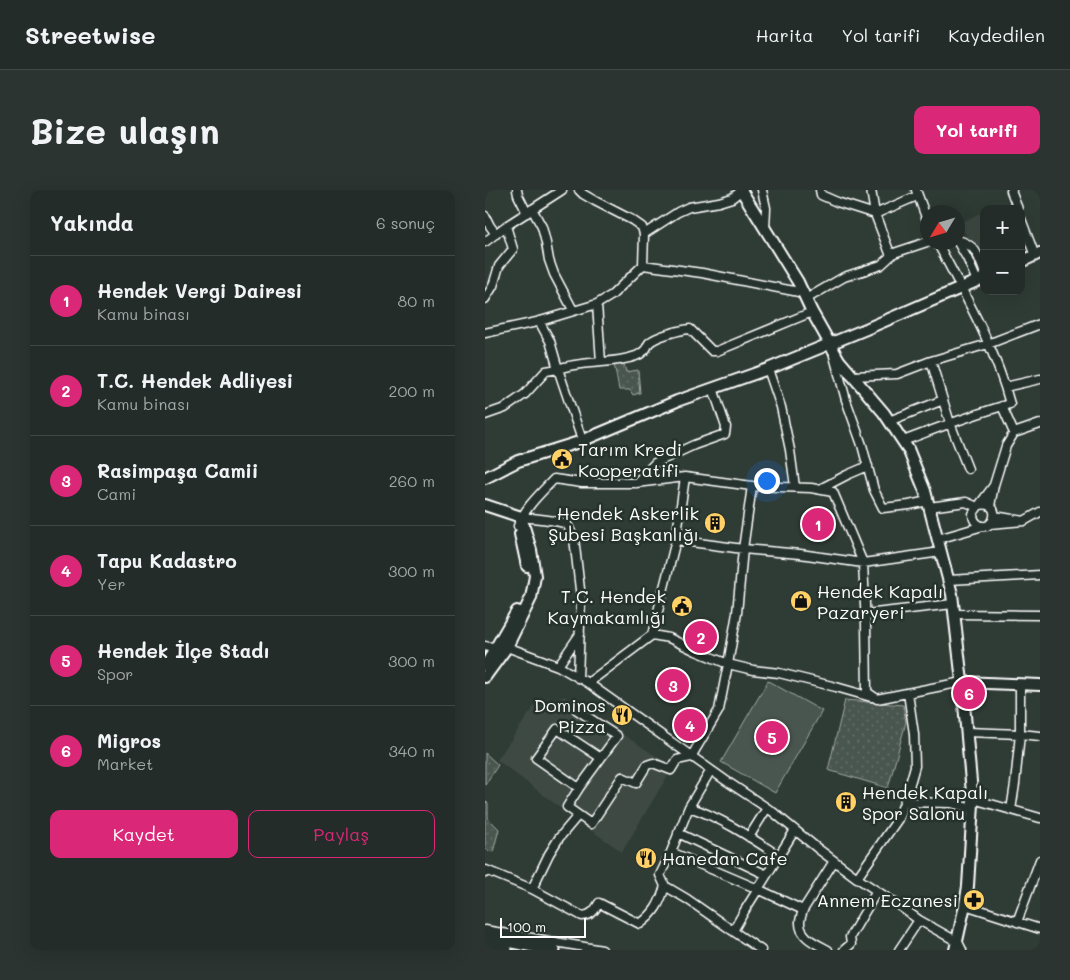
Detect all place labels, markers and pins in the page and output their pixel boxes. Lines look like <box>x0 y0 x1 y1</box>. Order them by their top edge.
place label: Tarım Kredi Kooperatifi <box>578 437 682 482</box>
public building icon: Tarım Kredi Kooperatifi <box>550 447 574 471</box>
place label: Hendek Askerlik Şubesi Başkanlığı <box>548 501 699 546</box>
pin: 1 <box>802 505 834 543</box>
building icon: Hendek Askerlik Şubesi Başkanlığı <box>703 511 727 535</box>
place label: Hendek Kapalı Pazaryeri <box>817 579 943 624</box>
place label: T.C. Hendek Kaymakamlığı <box>548 584 666 629</box>
shop icon: Hendek Kapalı Pazaryeri <box>789 589 813 613</box>
public building icon: T.C. Hendek Kaymakamlığı <box>670 594 694 618</box>
pin: 2 <box>685 618 717 656</box>
pin: 3 <box>657 666 689 704</box>
pin: 6 <box>953 674 985 712</box>
place label: Dominos Pizza <box>534 693 606 738</box>
restaurant icon: Dominos Pizza <box>610 703 634 727</box>
pin: 4 <box>674 706 706 744</box>
pin: 5 <box>756 718 788 756</box>
place label: Hendek Kapalı Spor Salonu <box>862 780 988 825</box>
building icon: Hendek Kapalı Spor Salonu <box>834 790 858 814</box>
restaurant icon: Hanedan Cafe <box>634 846 658 870</box>
place label: Hanedan Cafe <box>662 846 788 870</box>
place label: Annem Eczanesi <box>817 888 958 912</box>
pharmacy icon: Annem Eczanesi <box>962 888 986 912</box>

